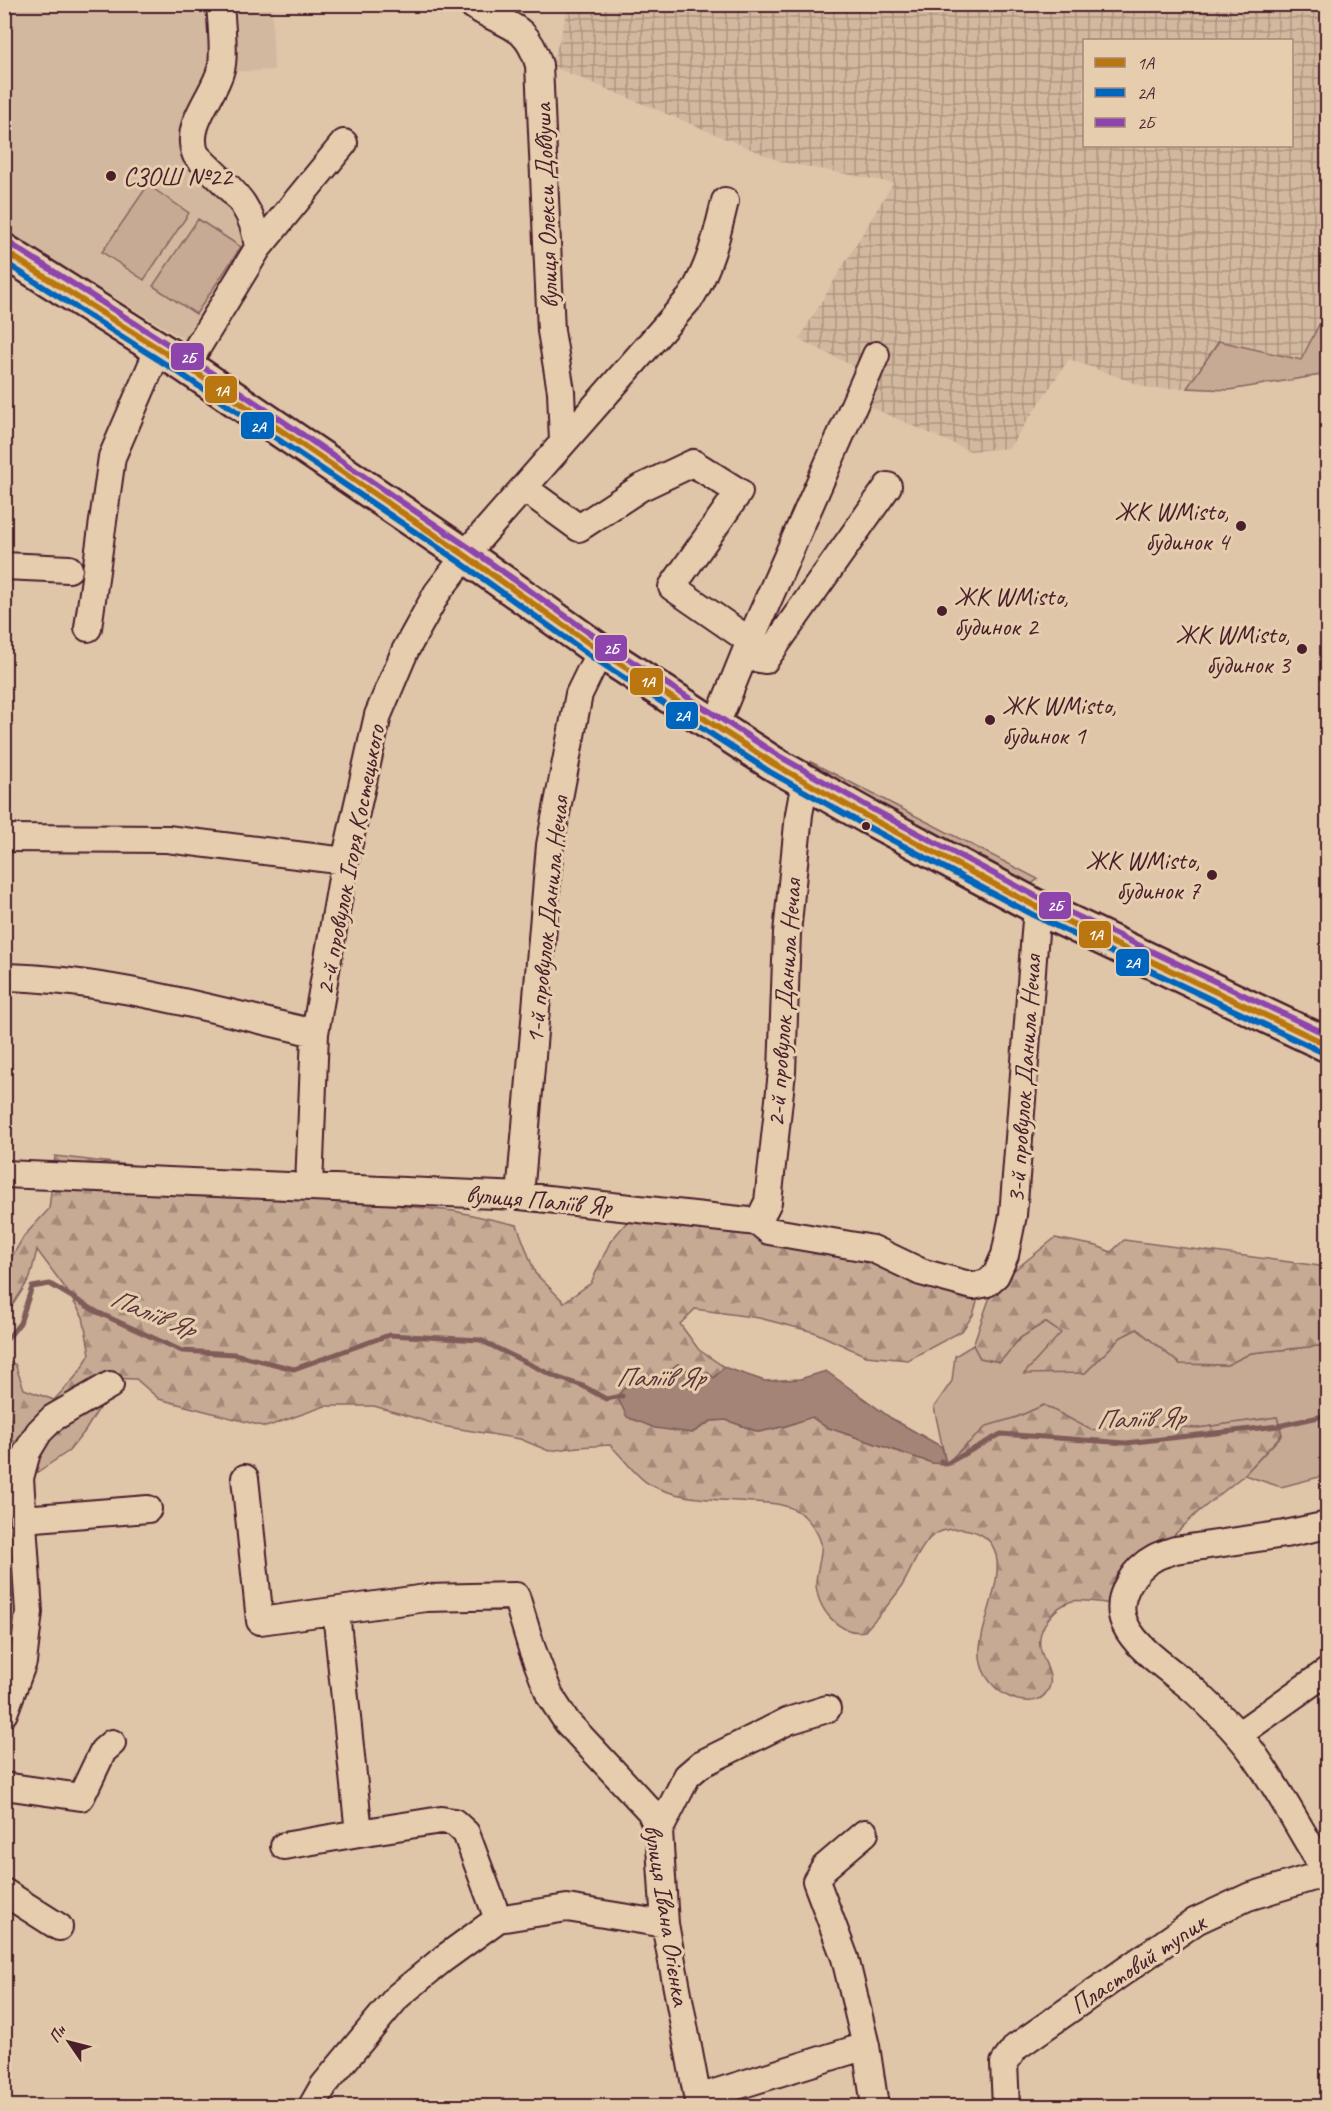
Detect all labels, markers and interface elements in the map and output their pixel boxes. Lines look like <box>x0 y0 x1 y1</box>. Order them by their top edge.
legend <box>1083 39 1293 147</box>
text: 1А <box>1137 52 1155 74</box>
text: 2А <box>1137 82 1155 104</box>
street label: вулиця Олекси Довбуша <box>526 101 566 309</box>
text: 2Б <box>1137 112 1157 134</box>
place label: СЗОШ №22 <box>123 160 235 193</box>
marker: СЗОШ №22 <box>104 169 118 183</box>
line badge: 2Б <box>170 342 205 371</box>
text: 2Б <box>180 348 198 368</box>
line badge: 1А <box>204 375 238 404</box>
text: 1А <box>213 381 231 401</box>
line badge: 2А <box>240 411 275 440</box>
text: 2А <box>250 417 268 437</box>
place label: ЖК WMisto, будинок 4 <box>1115 495 1231 558</box>
marker: ЖК WMisto, будинок 4 <box>1234 519 1248 533</box>
place label: ЖК WMisto, будинок 2 <box>954 580 1068 643</box>
marker: ЖК WMisto, будинок 2 <box>935 604 949 618</box>
place label: ЖК WMisto, будинок 3 <box>1176 618 1292 681</box>
line badge: 2Б <box>594 634 628 662</box>
text: 2Б <box>603 639 621 659</box>
marker: ЖК WMisto, будинок 3 <box>1295 642 1309 656</box>
line badge: 1А <box>629 667 664 696</box>
text: 1А <box>639 672 657 692</box>
place label: ЖК WMisto, будинок 1 <box>1002 689 1116 752</box>
line badge: 2А <box>665 701 699 730</box>
text: 2А <box>674 706 692 726</box>
marker: ЖК WMisto, будинок 1 <box>983 713 997 727</box>
street label: 2-й провулок Ігоря Костецького <box>308 720 393 998</box>
street label: 1-й провулок Данила Нечая <box>518 793 577 1045</box>
unlabelled marker <box>860 820 872 832</box>
place label: ЖК WMisto, будинок 7 <box>1086 844 1201 907</box>
marker: ЖК WMisto, будинок 7 <box>1205 868 1219 882</box>
street label: 2-й провулок Данила Нечая <box>759 876 809 1128</box>
line badge: 2Б <box>1038 891 1072 920</box>
text: 2Б <box>1047 896 1065 916</box>
line badge: 1А <box>1078 920 1112 949</box>
text: 1А <box>1087 925 1105 945</box>
line badge: 2А <box>1115 948 1150 977</box>
street label: 3-й провулок Данила Нечая <box>999 952 1049 1204</box>
text: 2А <box>1124 953 1142 973</box>
street label: вулиця Паліїв Яр <box>465 1177 615 1223</box>
water label: Паліїв Яр <box>106 1281 204 1347</box>
water label: Паліїв Яр <box>616 1360 708 1394</box>
water label: Паліїв Яр <box>1095 1399 1188 1437</box>
street label: вулиця Івана Огієнка <box>636 1822 698 2010</box>
street label: Пластовий тупик <box>1064 1906 1214 2022</box>
north arrow <box>39 2012 99 2072</box>
text: Пн <box>45 2021 71 2047</box>

